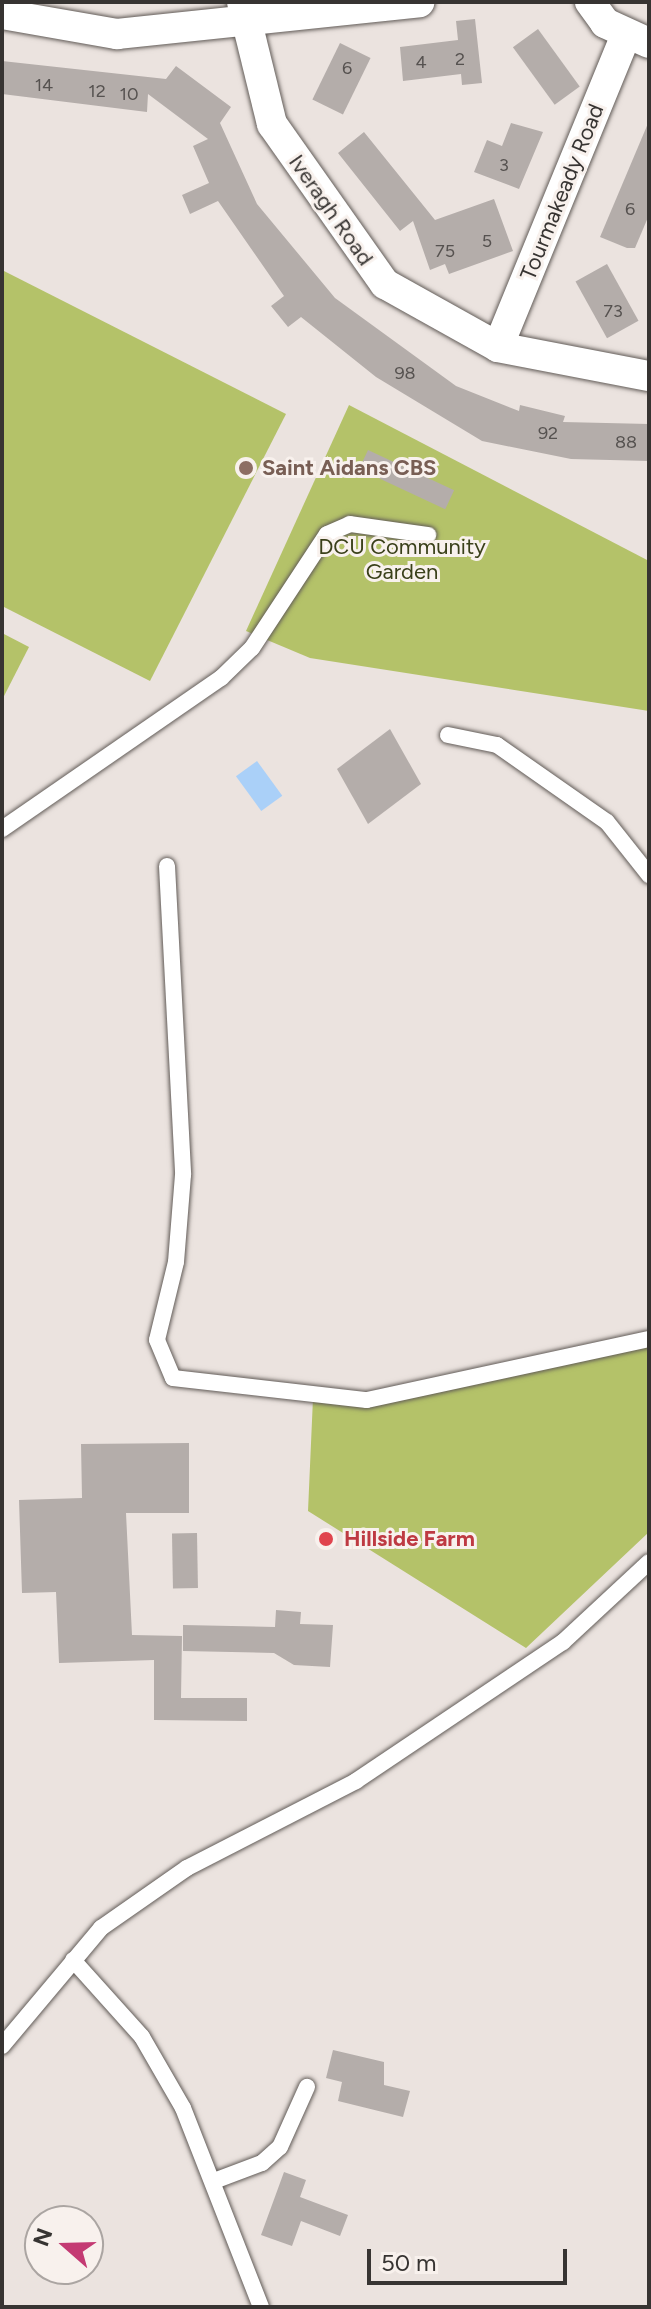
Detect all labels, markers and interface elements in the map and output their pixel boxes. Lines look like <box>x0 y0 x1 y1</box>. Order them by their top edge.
house number: 2 <box>455 48 465 70</box>
house number: 4 <box>415 51 427 73</box>
house number: 6 <box>342 57 352 79</box>
house number: 14 <box>35 74 53 96</box>
house number: 12 <box>88 80 106 102</box>
house number: 10 <box>120 83 138 105</box>
street label: Tourmakeady Road <box>515 100 609 284</box>
street label: Iveragh Road <box>283 150 379 270</box>
house number: 3 <box>499 154 509 176</box>
house number: 6 <box>625 198 635 220</box>
house number: 5 <box>482 230 492 252</box>
house number: 75 <box>435 240 455 262</box>
house number: 73 <box>603 300 623 322</box>
house number: 98 <box>394 362 416 384</box>
house number: 92 <box>538 422 558 444</box>
house number: 88 <box>615 431 637 453</box>
place label: Saint Aidans CBS <box>262 455 436 481</box>
marker: Saint Aidans CBS <box>237 459 255 477</box>
park label: DCU Community Garden <box>318 533 486 584</box>
place label: Hillside Farm <box>344 1526 475 1552</box>
marker: Hillside Farm <box>315 1528 337 1550</box>
north arrow <box>24 2205 104 2285</box>
text: N <box>27 2225 58 2250</box>
scale bar <box>371 2233 571 2283</box>
text: 50 m <box>381 2248 437 2277</box>

